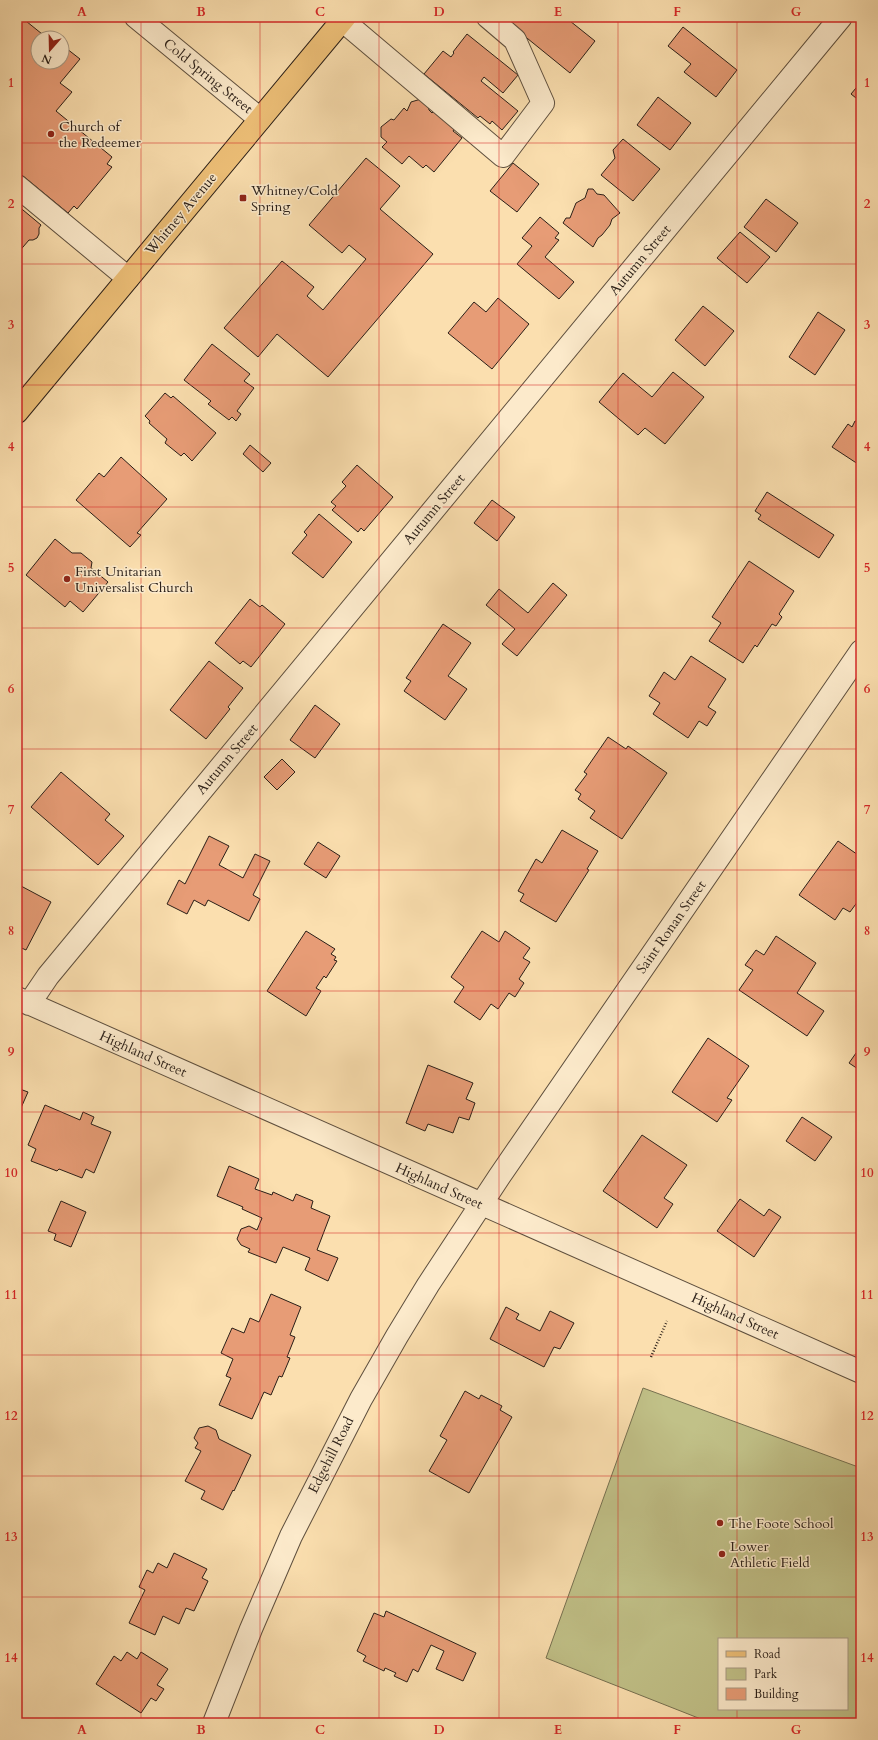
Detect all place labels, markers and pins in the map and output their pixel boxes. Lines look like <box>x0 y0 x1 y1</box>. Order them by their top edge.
place label: Church of the Redeemer <box>59 117 142 152</box>
marker: Church of the Redeemer <box>46 129 56 139</box>
place label: Whitney/Cold Spring <box>250 181 339 216</box>
marker: Whitney/Cold Spring <box>238 193 248 203</box>
place label: First Unitarian Universalist Church <box>75 562 194 597</box>
marker: First Unitarian Universalist Church <box>62 574 72 584</box>
place label: The Foote School <box>728 1514 834 1533</box>
marker: The Foote School <box>715 1518 725 1528</box>
place label: Lower Athletic Field <box>730 1537 810 1572</box>
marker: Lower Athletic Field <box>717 1549 727 1559</box>

